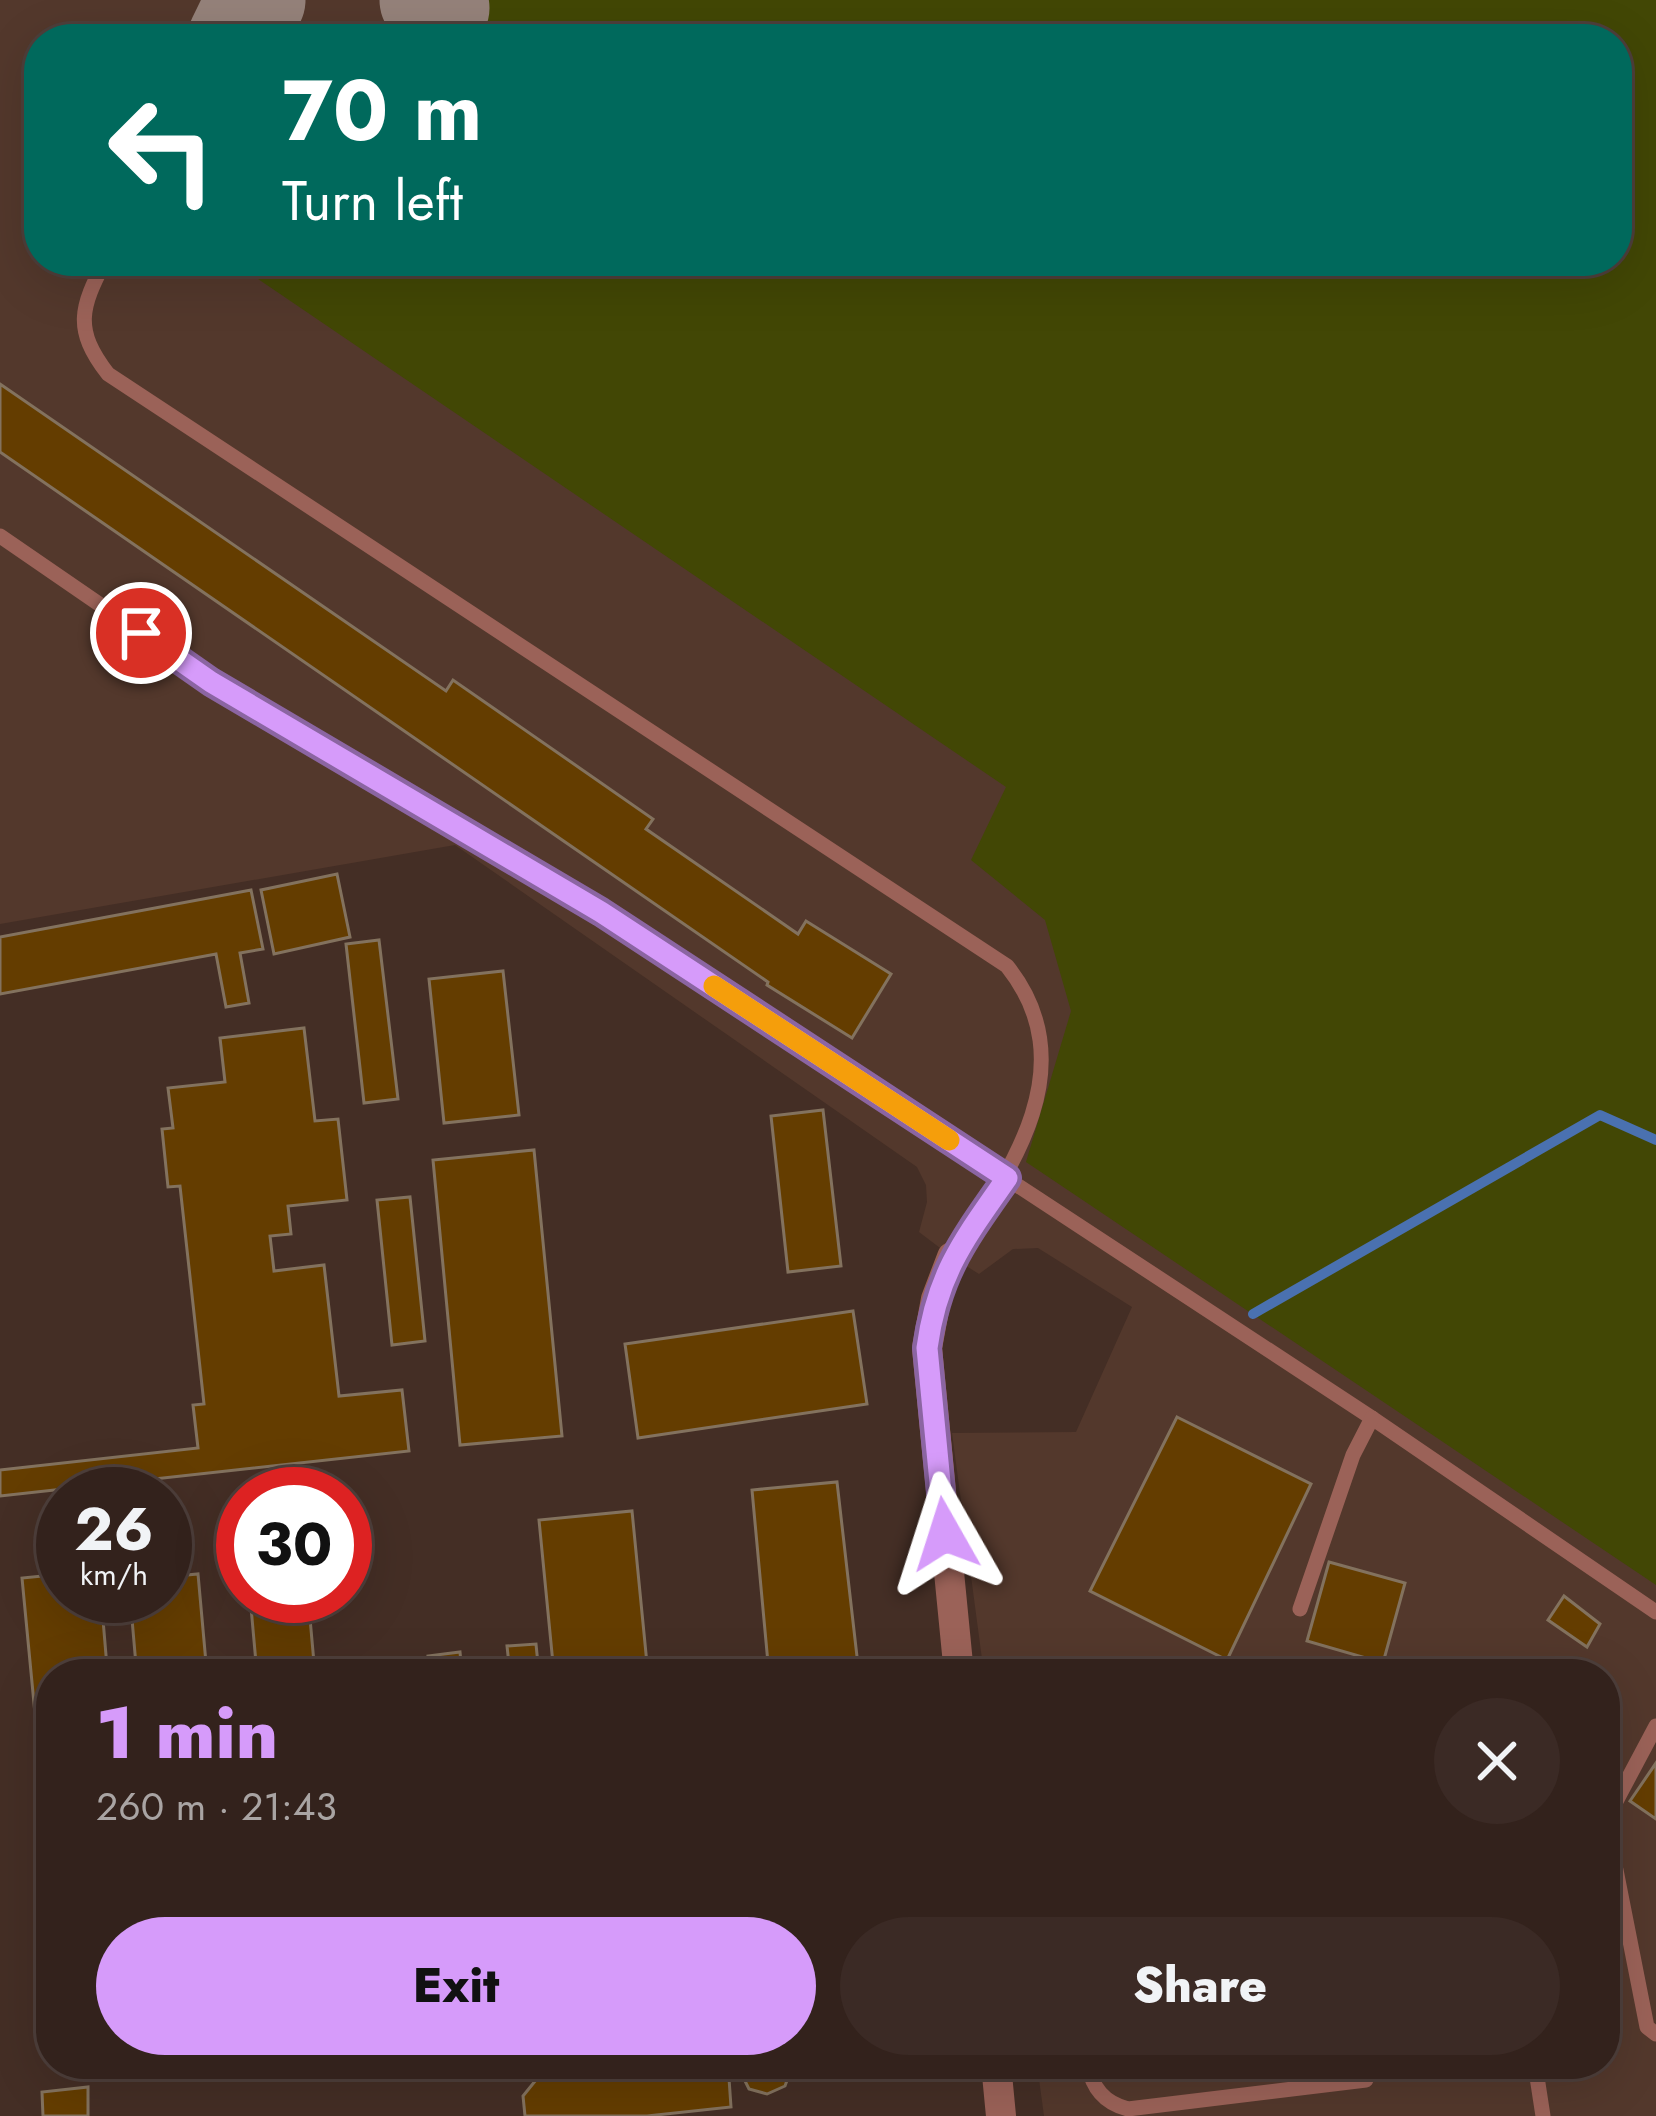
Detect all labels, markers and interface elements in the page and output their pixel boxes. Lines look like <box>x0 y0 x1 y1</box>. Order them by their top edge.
text: 70 m <box>282 50 482 172</box>
icon: left <box>84 72 240 228</box>
text: Turn left <box>282 162 463 240</box>
pin <box>90 582 192 684</box>
icon: arrive <box>108 600 174 666</box>
speed limit sign: 30 <box>216 1467 372 1623</box>
position arrow <box>882 1471 1008 1597</box>
text: 26 <box>74 1486 154 1573</box>
text: km/h <box>80 1553 148 1596</box>
text: 1 min <box>96 1681 278 1785</box>
button: close <box>1434 1698 1560 1824</box>
text: 260 m · 21:43 <box>96 1778 337 1835</box>
button: Exit <box>96 1917 816 2055</box>
button: Share <box>840 1917 1560 2055</box>

